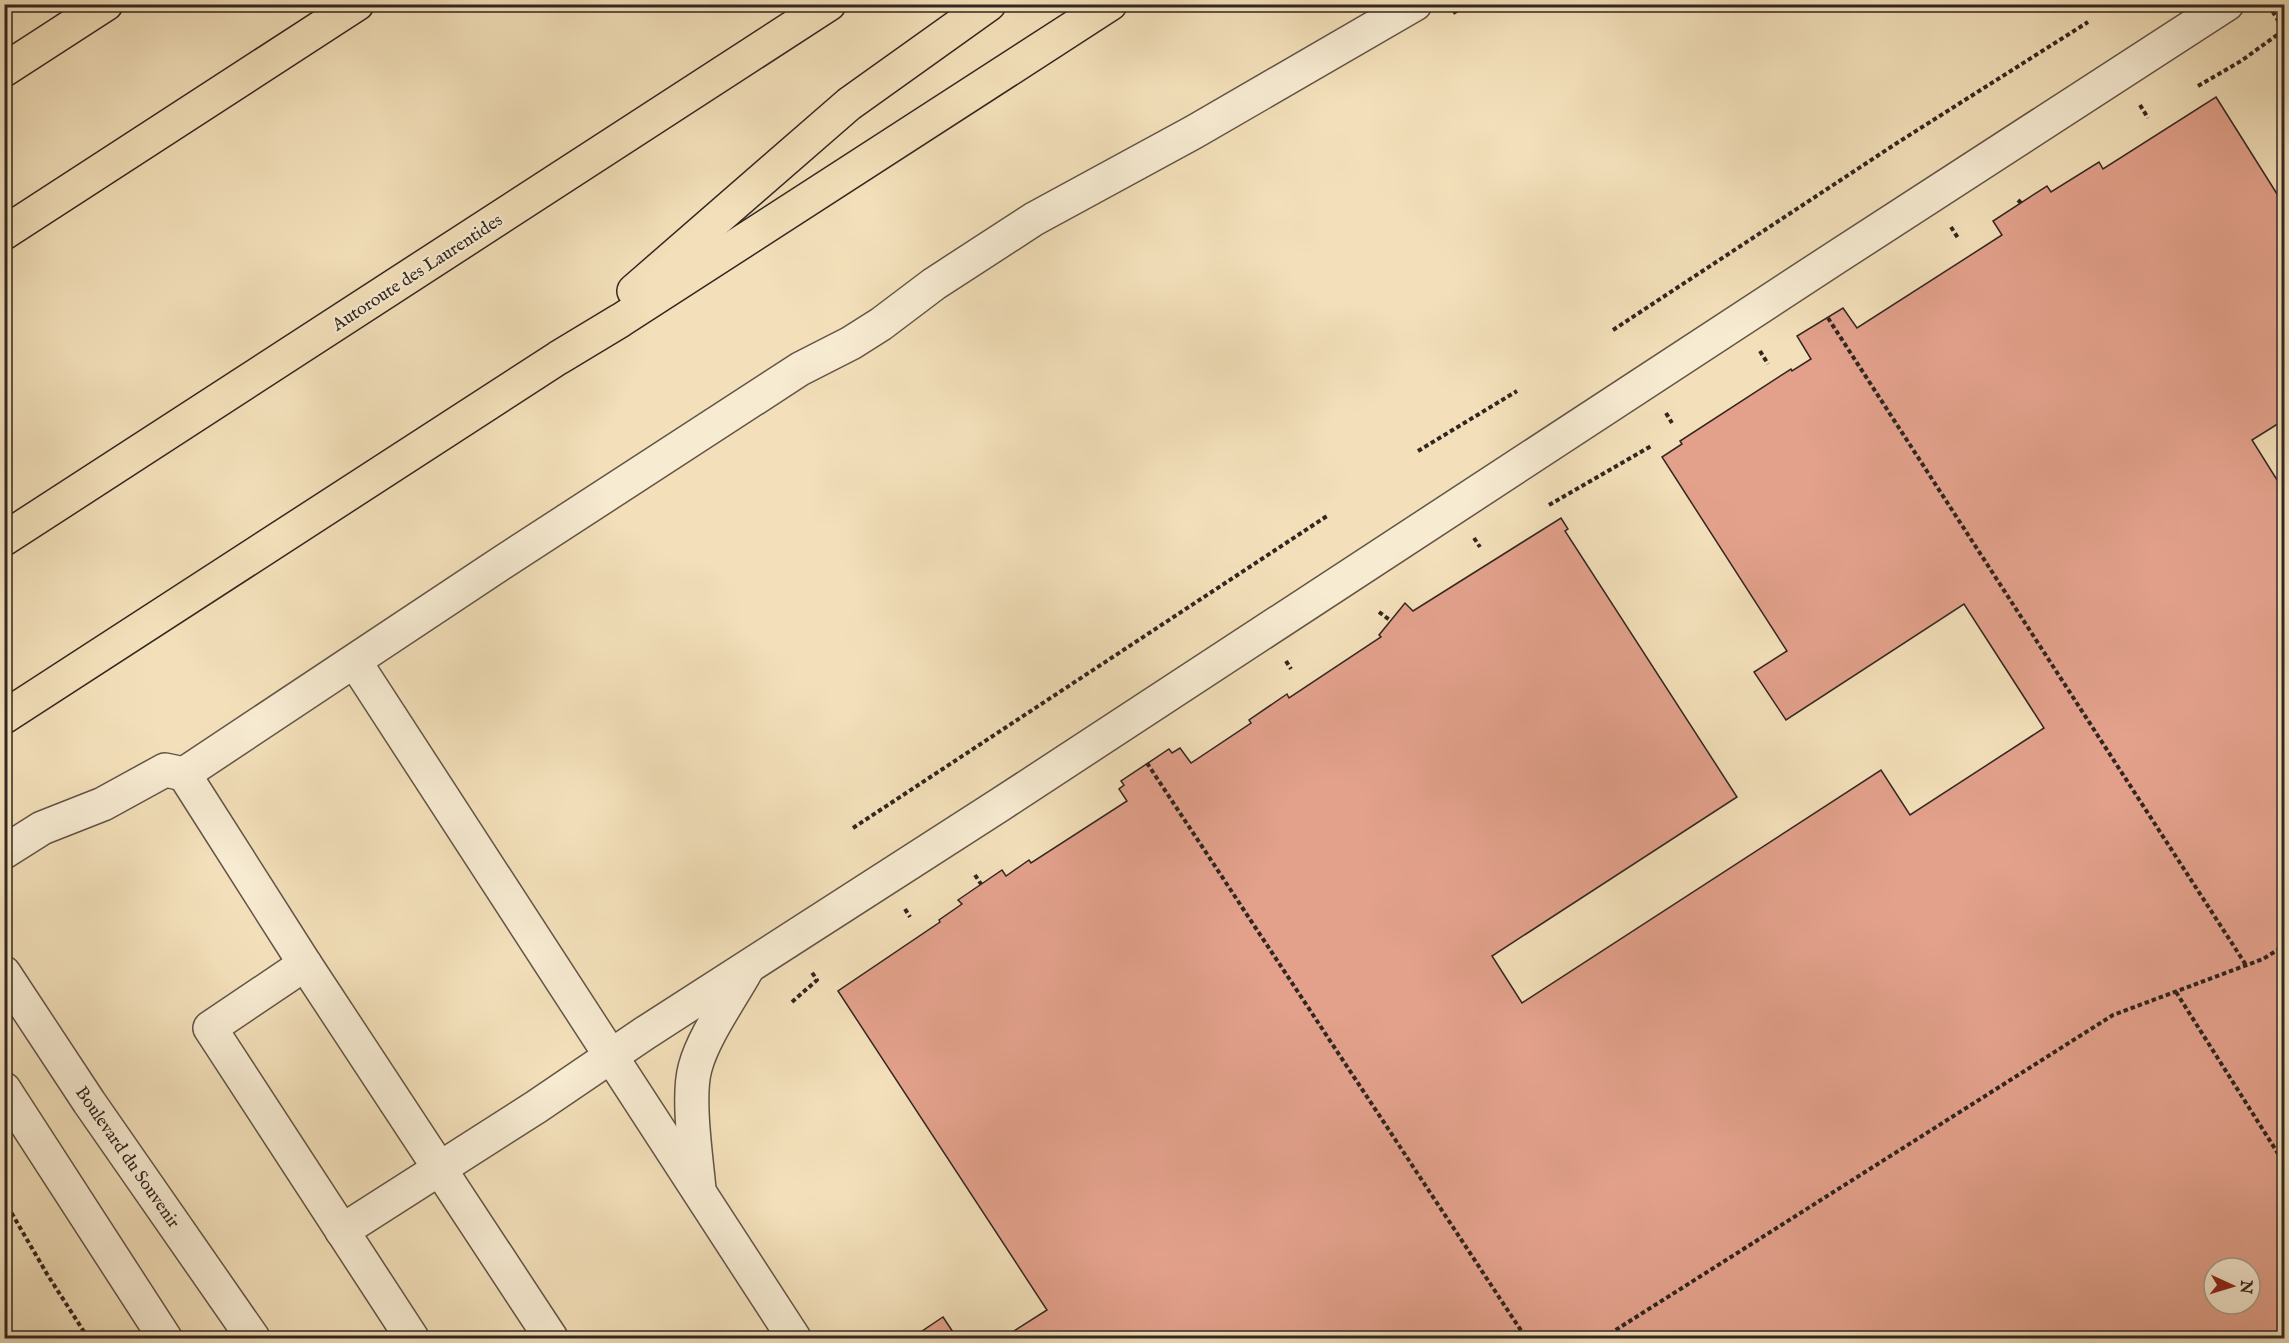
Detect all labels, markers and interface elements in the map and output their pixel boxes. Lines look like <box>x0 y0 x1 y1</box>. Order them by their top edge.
street label: Autoroute des Laurentides <box>327 209 507 338</box>
street label: Boulevard du Souvenir <box>69 1082 185 1234</box>
north arrow <box>2202 1256 2262 1316</box>
text: N <box>2234 1278 2255 1295</box>

